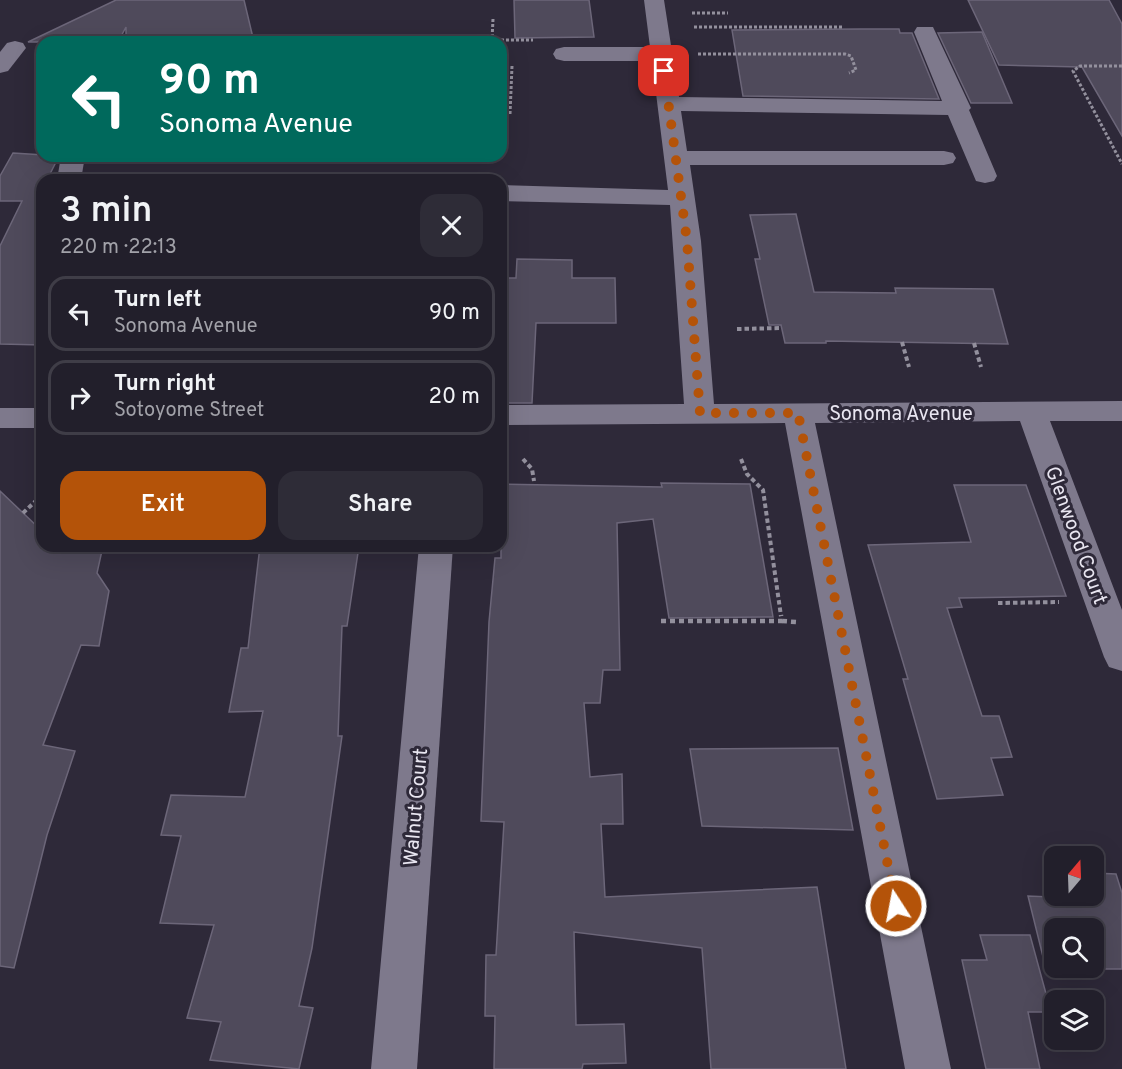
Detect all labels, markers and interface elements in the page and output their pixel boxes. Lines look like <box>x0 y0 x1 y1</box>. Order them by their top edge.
pin <box>638 45 689 96</box>
icon: arrive <box>647 54 680 87</box>
text: 90 m <box>159 56 260 109</box>
icon: left <box>60 60 138 138</box>
text: Sonoma Avenue <box>159 108 353 142</box>
text: 3 min <box>60 189 152 235</box>
button: close <box>420 194 483 257</box>
text: 220 m · 22:13 <box>60 235 177 261</box>
text: Turn left <box>114 287 202 314</box>
icon: left <box>63 297 96 330</box>
text: 90 m <box>429 300 480 327</box>
text: Sonoma Avenue <box>114 314 258 340</box>
text: Turn right <box>114 371 216 398</box>
icon: right <box>63 381 96 414</box>
text: 20 m <box>429 384 480 411</box>
text: Sotoyome Street <box>114 398 264 424</box>
street label: Sonoma Avenue <box>829 402 973 428</box>
street label: Glenwood Court <box>1038 463 1112 608</box>
button: Exit <box>60 471 266 540</box>
button: Share <box>278 471 483 540</box>
street label: Walnut Court <box>399 747 435 867</box>
north arrow <box>1044 846 1104 906</box>
map controls <box>1044 846 1104 1050</box>
position arrow <box>864 874 928 938</box>
button: search <box>1044 918 1104 978</box>
button: layers <box>1044 990 1104 1050</box>

